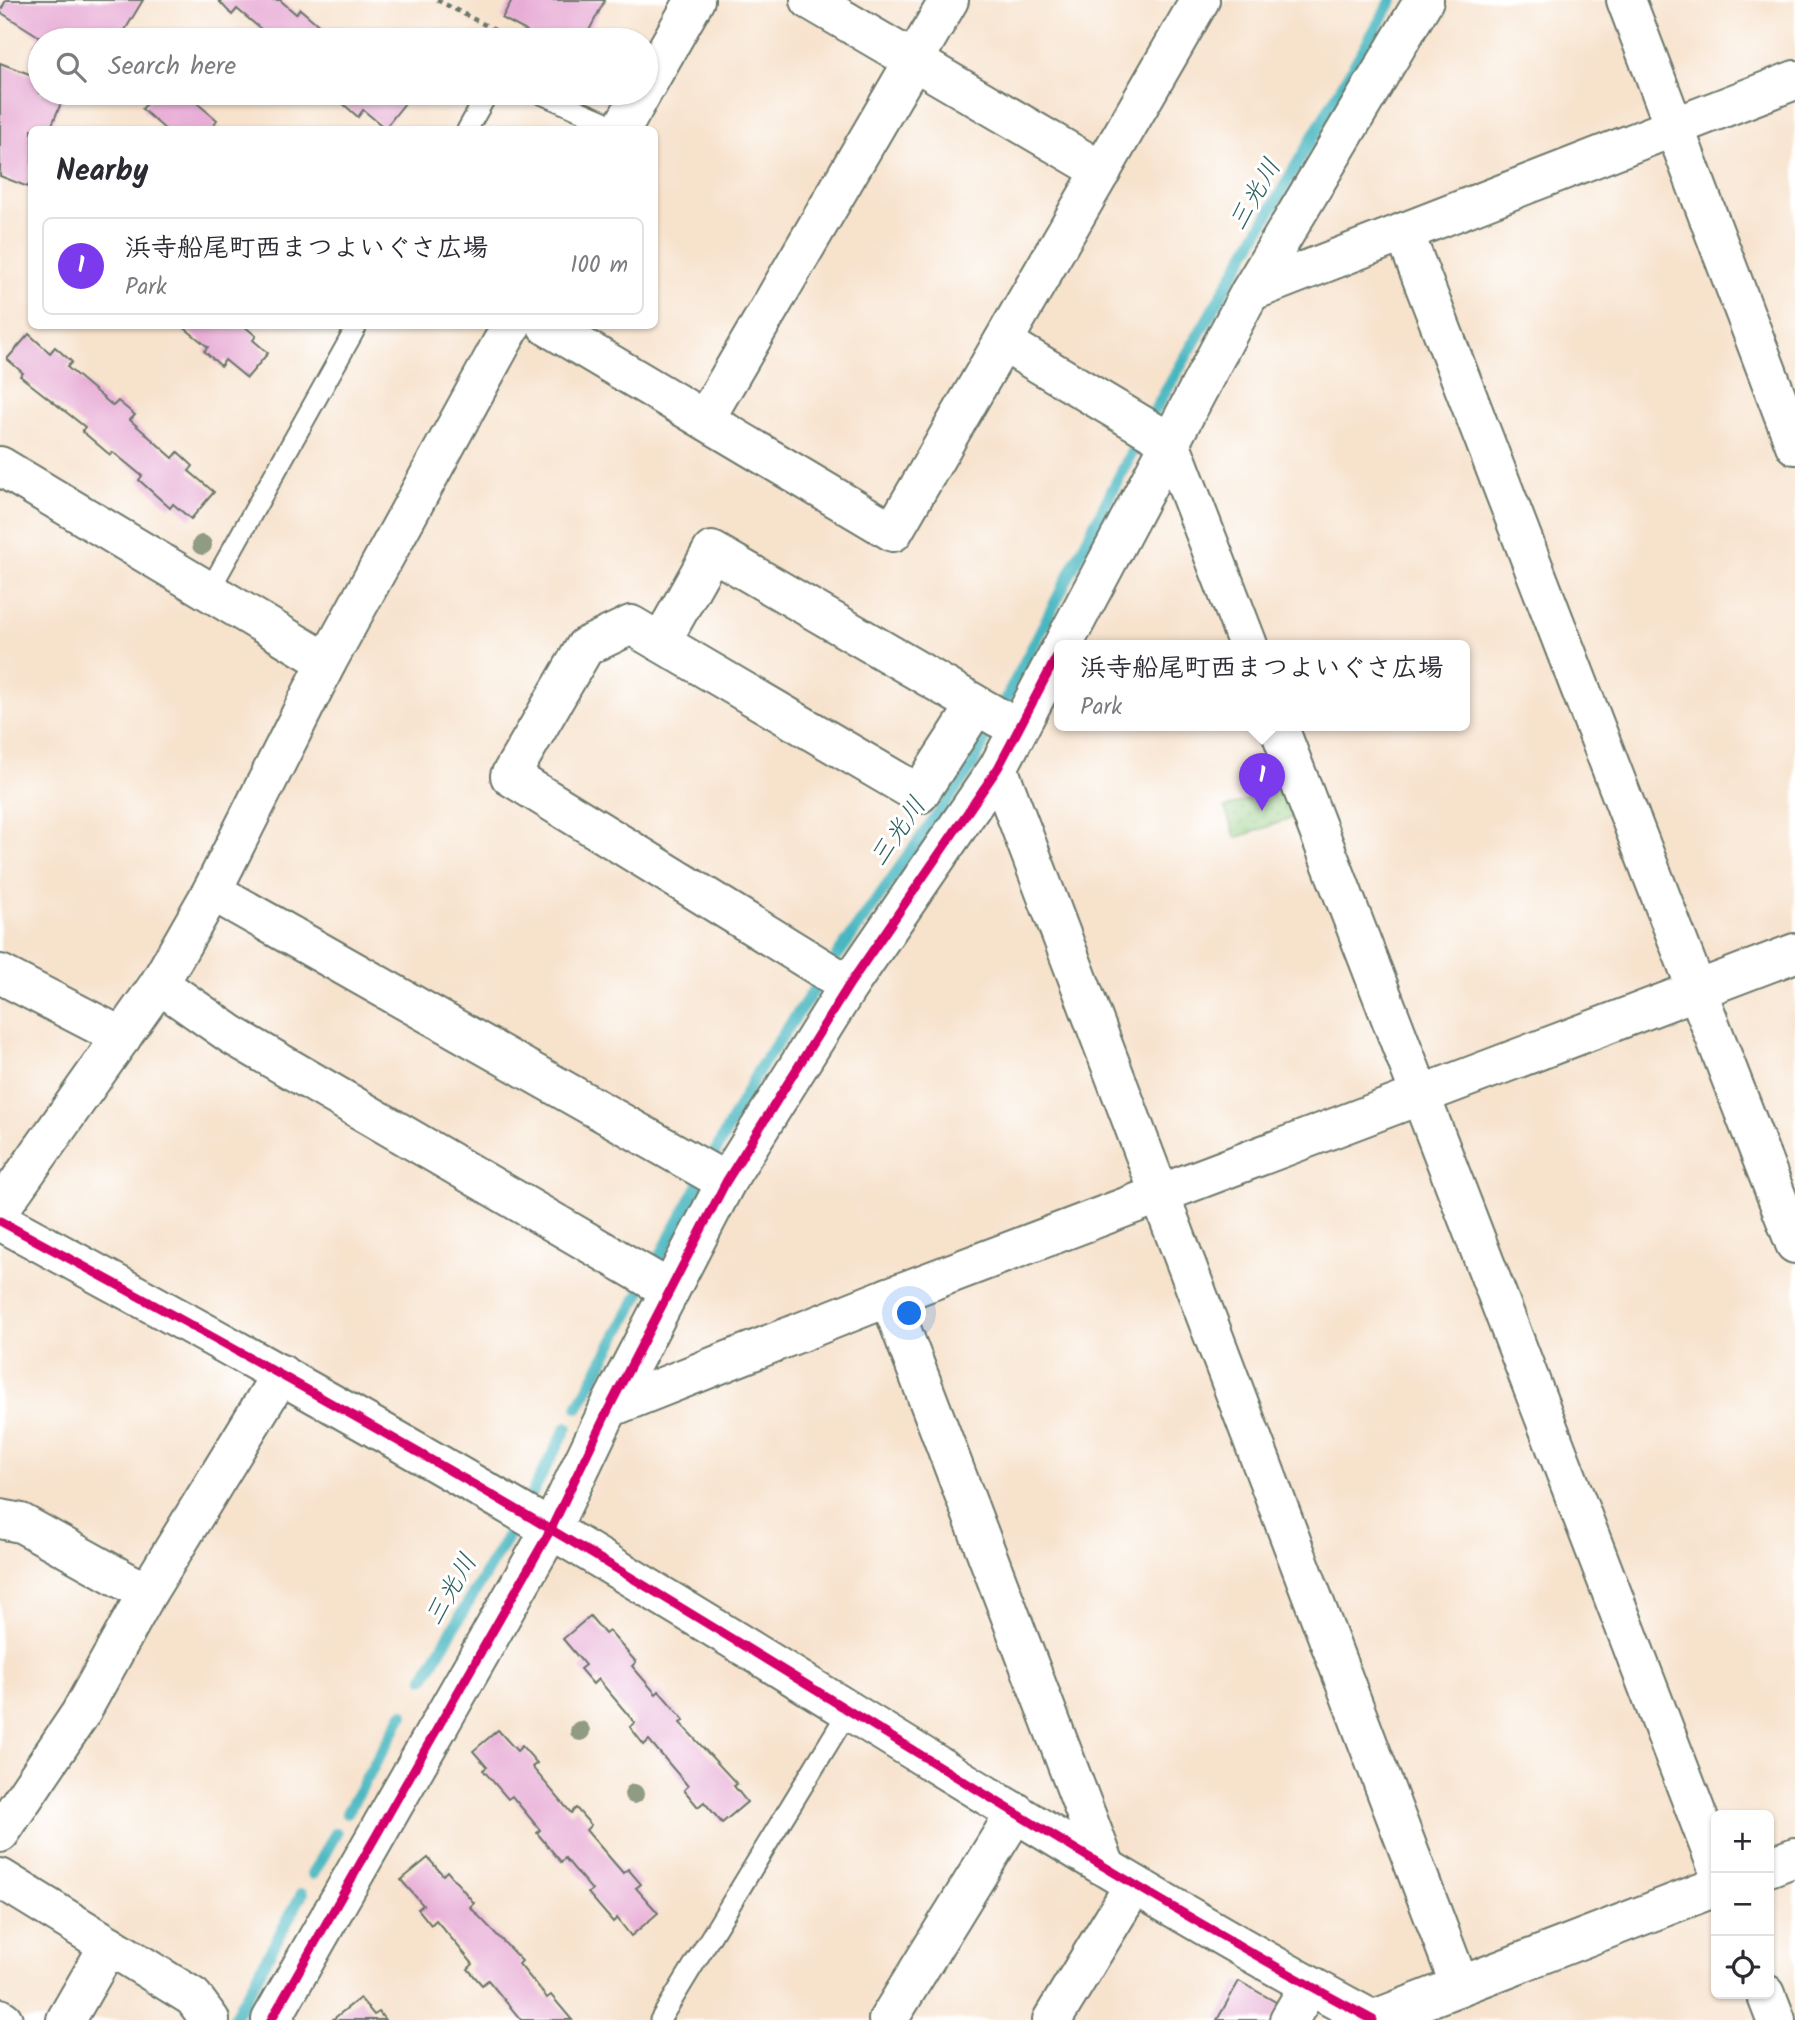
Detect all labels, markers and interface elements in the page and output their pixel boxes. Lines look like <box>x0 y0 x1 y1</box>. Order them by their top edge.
search box <box>28 28 658 105</box>
text: Search here <box>108 46 236 88</box>
icon: search <box>52 48 90 86</box>
text: Nearby <box>56 148 148 196</box>
water label: 三光川 <box>1218 151 1293 239</box>
text: 浜寺船尾町西まつよいぐさ広場 <box>125 228 488 270</box>
text: 1 <box>78 248 84 284</box>
text: 100 m <box>570 248 628 284</box>
text: Park <box>125 270 167 306</box>
popup <box>1054 640 1470 731</box>
text: 浜寺船尾町西まつよいぐさ広場 <box>1080 648 1444 690</box>
text: Park <box>1080 690 1122 726</box>
pin: 1 <box>1239 753 1285 811</box>
water label: 三光川 <box>859 788 938 876</box>
your location <box>892 1296 926 1330</box>
water label: 三光川 <box>414 1546 489 1634</box>
map controls <box>1711 1810 1774 1999</box>
button: + <box>1711 1810 1774 1873</box>
button: − <box>1711 1873 1774 1936</box>
button: locate <box>1711 1936 1774 1999</box>

